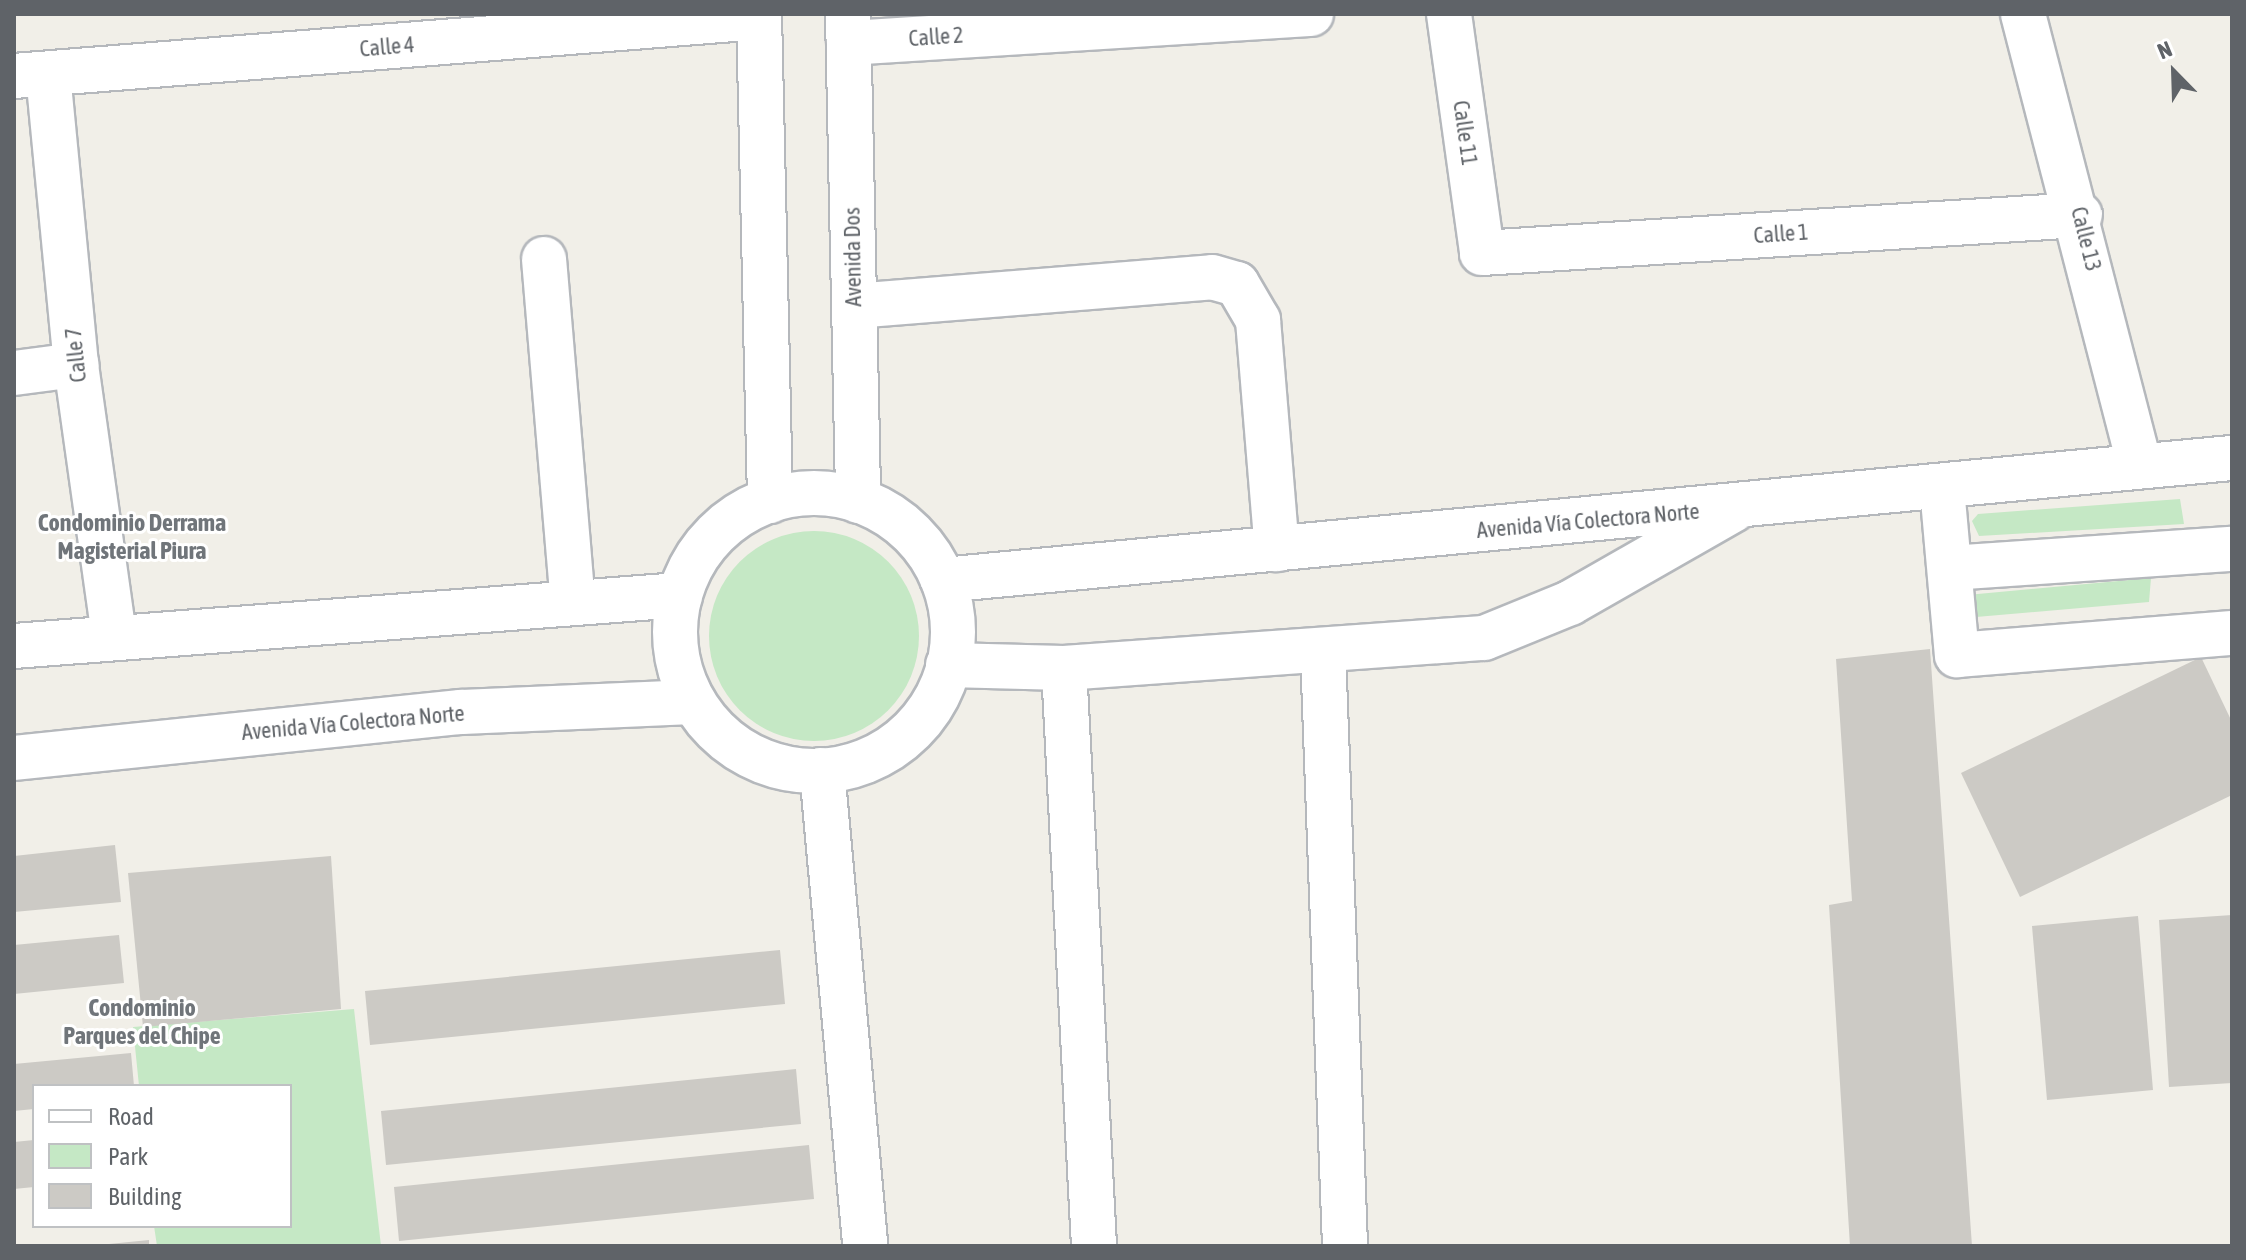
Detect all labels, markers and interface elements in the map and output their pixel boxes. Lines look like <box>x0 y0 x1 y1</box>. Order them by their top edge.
street label: Calle 2 <box>908 22 964 52</box>
street label: Calle 4 <box>358 31 416 63</box>
north arrow <box>2134 32 2214 112</box>
text: N <box>2154 35 2176 64</box>
street label: Calle 11 <box>1447 99 1483 167</box>
street label: Calle 13 <box>2065 204 2107 274</box>
street label: Avenida Dos <box>839 207 867 307</box>
street label: Calle 1 <box>1753 219 1809 249</box>
street label: Calle 7 <box>60 326 92 384</box>
street label: Avenida Vía Colectora Norte <box>1476 498 1700 544</box>
district label: Condominio Derrama Magisterial Piura <box>38 509 226 565</box>
street label: Avenida Vía Colectora Norte <box>241 700 465 746</box>
district label: Condominio Parques del Chipe <box>63 994 221 1050</box>
legend <box>32 1084 292 1228</box>
text: Road <box>108 1103 154 1130</box>
text: Park <box>108 1143 148 1170</box>
text: Building <box>108 1183 181 1210</box>

